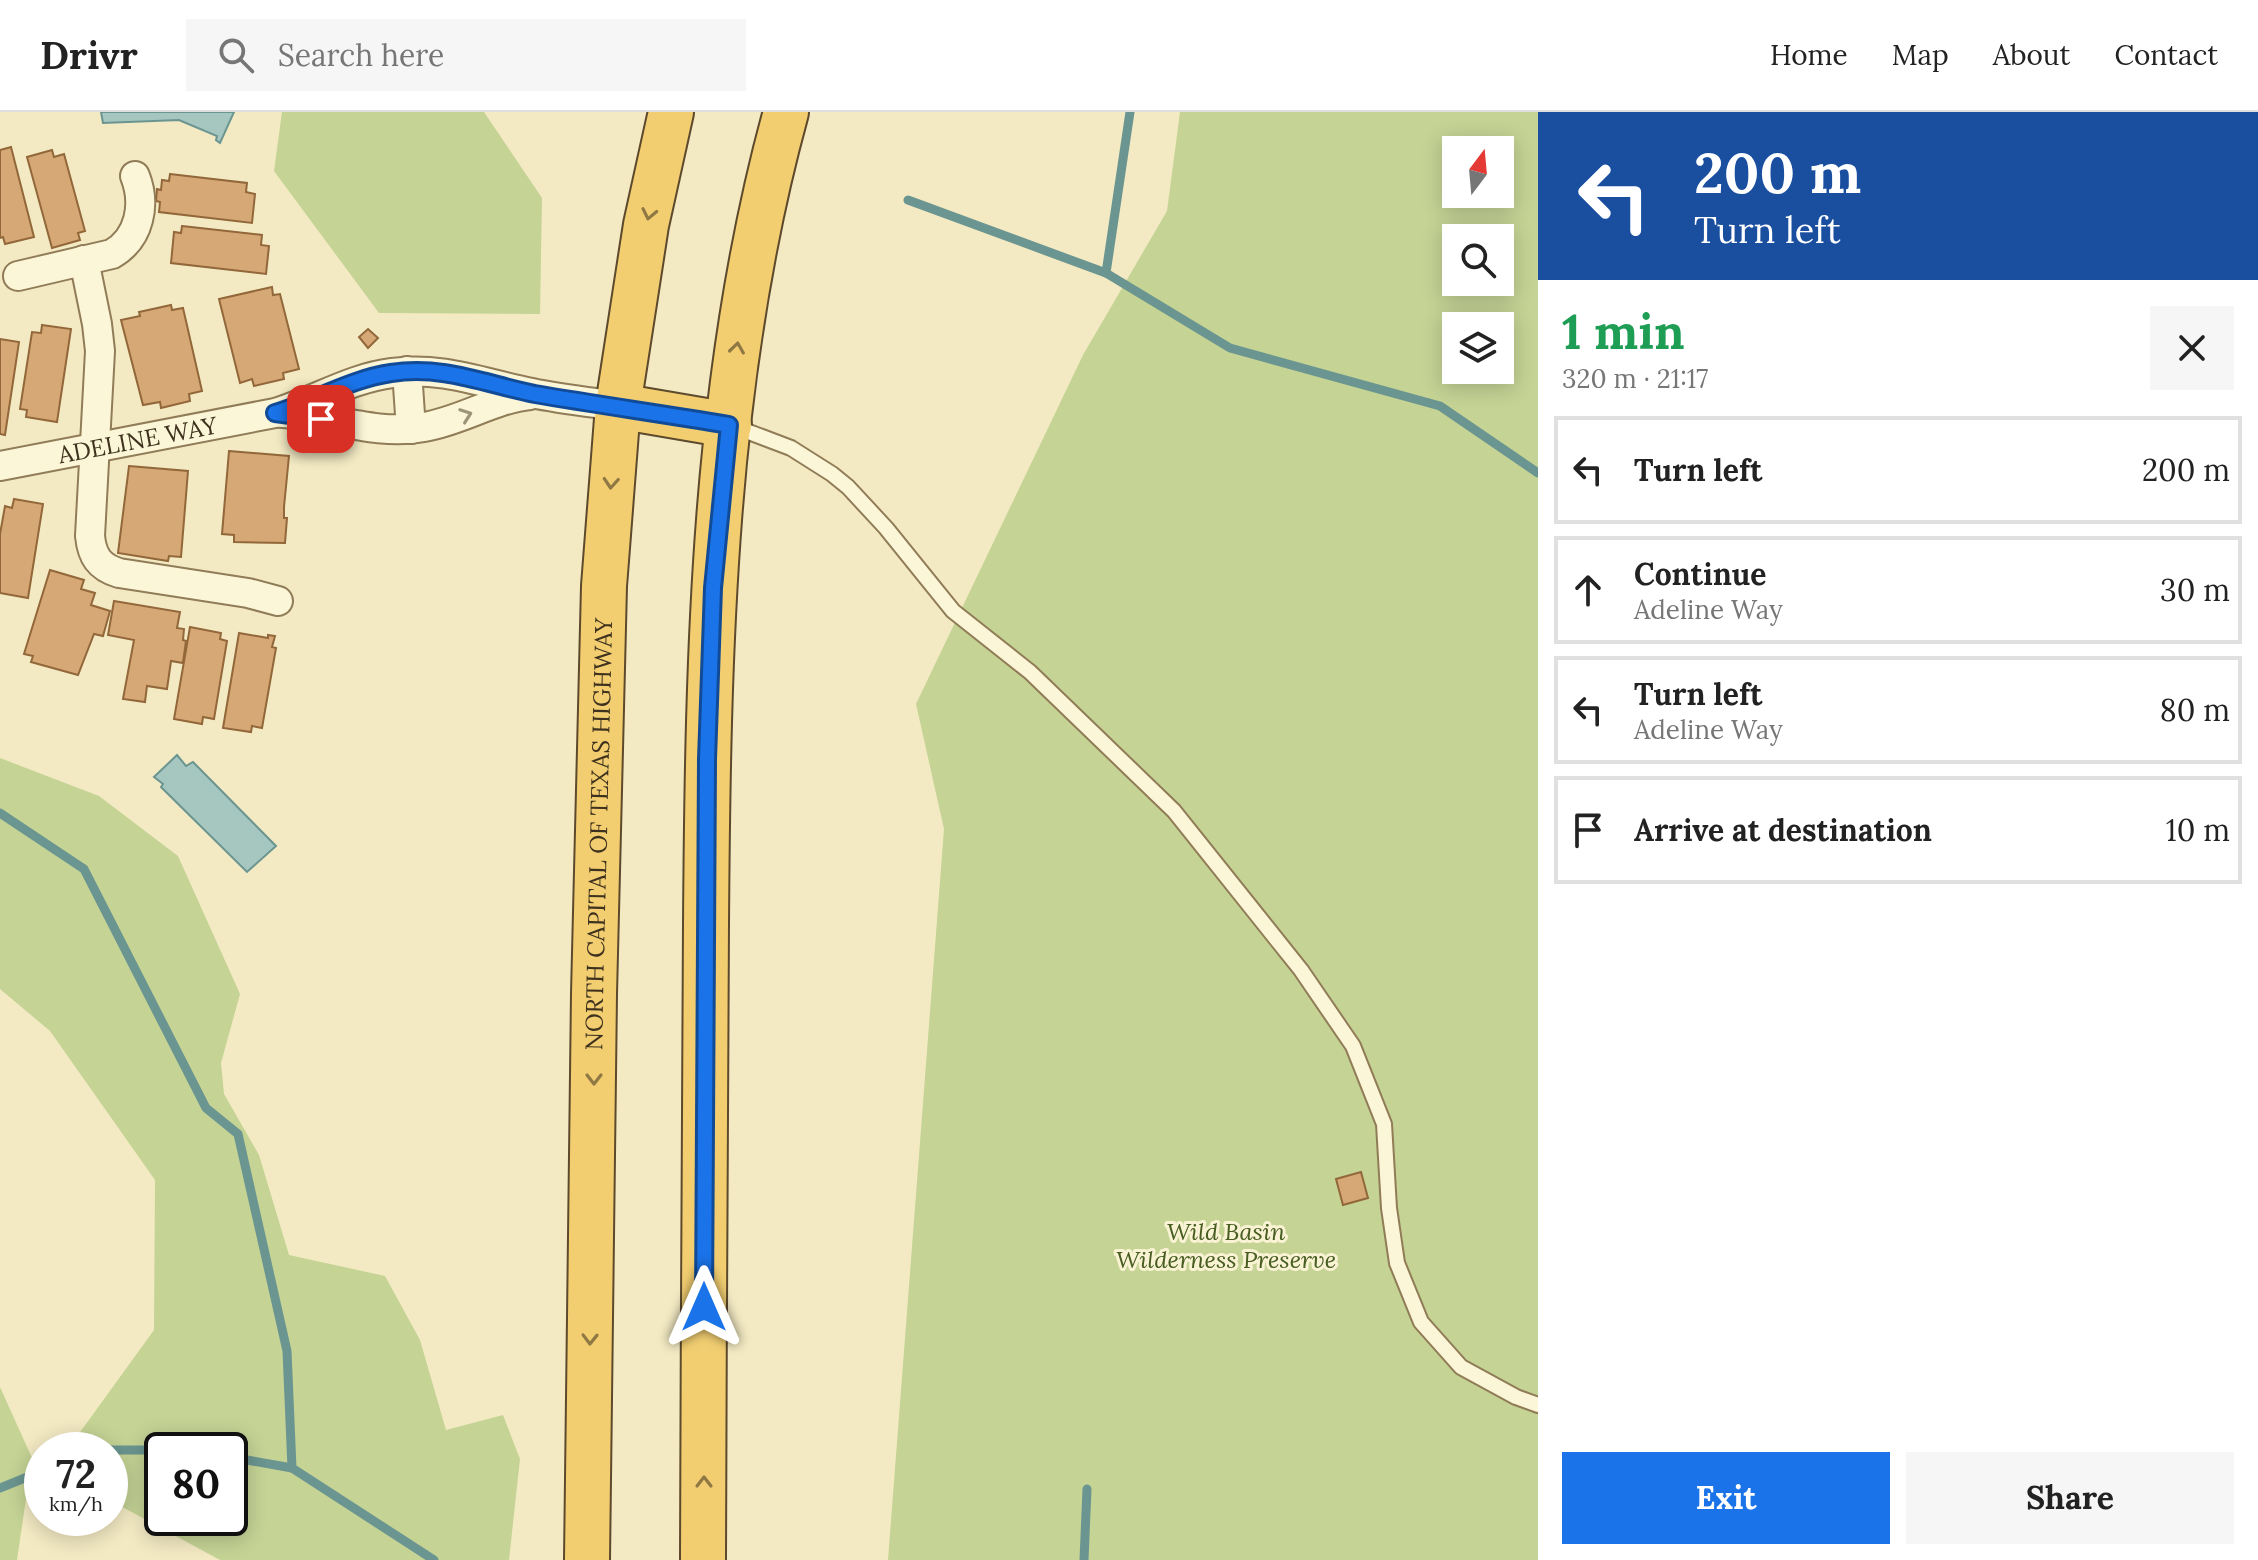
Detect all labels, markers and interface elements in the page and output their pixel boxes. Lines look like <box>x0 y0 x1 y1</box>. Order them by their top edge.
search box <box>186 19 746 91</box>
text: Drivr <box>40 31 138 79</box>
icon: search <box>214 33 258 77</box>
text: Search here <box>278 36 444 74</box>
text: Home <box>1770 37 1848 73</box>
text: Map <box>1892 37 1949 73</box>
text: About <box>1993 37 2070 73</box>
text: Contact <box>2114 37 2218 73</box>
north arrow <box>1442 136 1514 208</box>
map controls <box>1442 136 1514 384</box>
text: 200 m <box>1694 137 1861 208</box>
icon: left <box>1562 144 1666 248</box>
one-way arrow <box>641 207 658 221</box>
text: Turn left <box>1694 207 1841 253</box>
button: search <box>1442 224 1514 296</box>
text: 1 min <box>1562 301 1685 362</box>
button: close <box>2150 306 2234 390</box>
button: layers <box>1442 312 1514 384</box>
one-way arrow <box>728 341 745 355</box>
text: 320 m · 21:17 <box>1562 362 1708 395</box>
pin <box>287 385 355 453</box>
icon: arrive <box>299 397 343 441</box>
one-way arrow <box>458 408 472 425</box>
street label: ADELINE WAY <box>54 409 220 470</box>
icon: left <box>1566 448 1610 492</box>
text: Turn left <box>1634 451 1762 489</box>
text: 200 m <box>2142 451 2230 489</box>
one-way arrow <box>603 477 620 490</box>
text: Continue <box>1634 555 1766 593</box>
icon: ahead <box>1566 568 1610 612</box>
text: 30 m <box>2160 571 2230 609</box>
text: Adeline Way <box>1634 593 1783 626</box>
street label: NORTH CAPITAL OF TEXAS HIGHWAY <box>578 617 619 1051</box>
text: Turn left <box>1634 675 1762 713</box>
icon: left <box>1566 688 1610 732</box>
text: 80 m <box>2160 691 2230 729</box>
text: Adeline Way <box>1634 713 1783 746</box>
icon: arrive <box>1566 808 1610 852</box>
text: Arrive at destination <box>1634 811 1932 849</box>
text: 10 m <box>2166 811 2230 849</box>
one-way arrow <box>585 1073 603 1086</box>
park label: Wild Basin Wilderness Preserve <box>1116 1216 1336 1275</box>
position arrow <box>662 1265 746 1349</box>
one-way arrow <box>582 1333 599 1346</box>
speed limit sign: 80 <box>144 1432 248 1536</box>
text: 72 <box>56 1448 96 1499</box>
button: Exit <box>1562 1452 1890 1544</box>
button: Share <box>1906 1452 2234 1544</box>
one-way arrow <box>695 1475 713 1488</box>
text: km/h <box>49 1491 103 1516</box>

